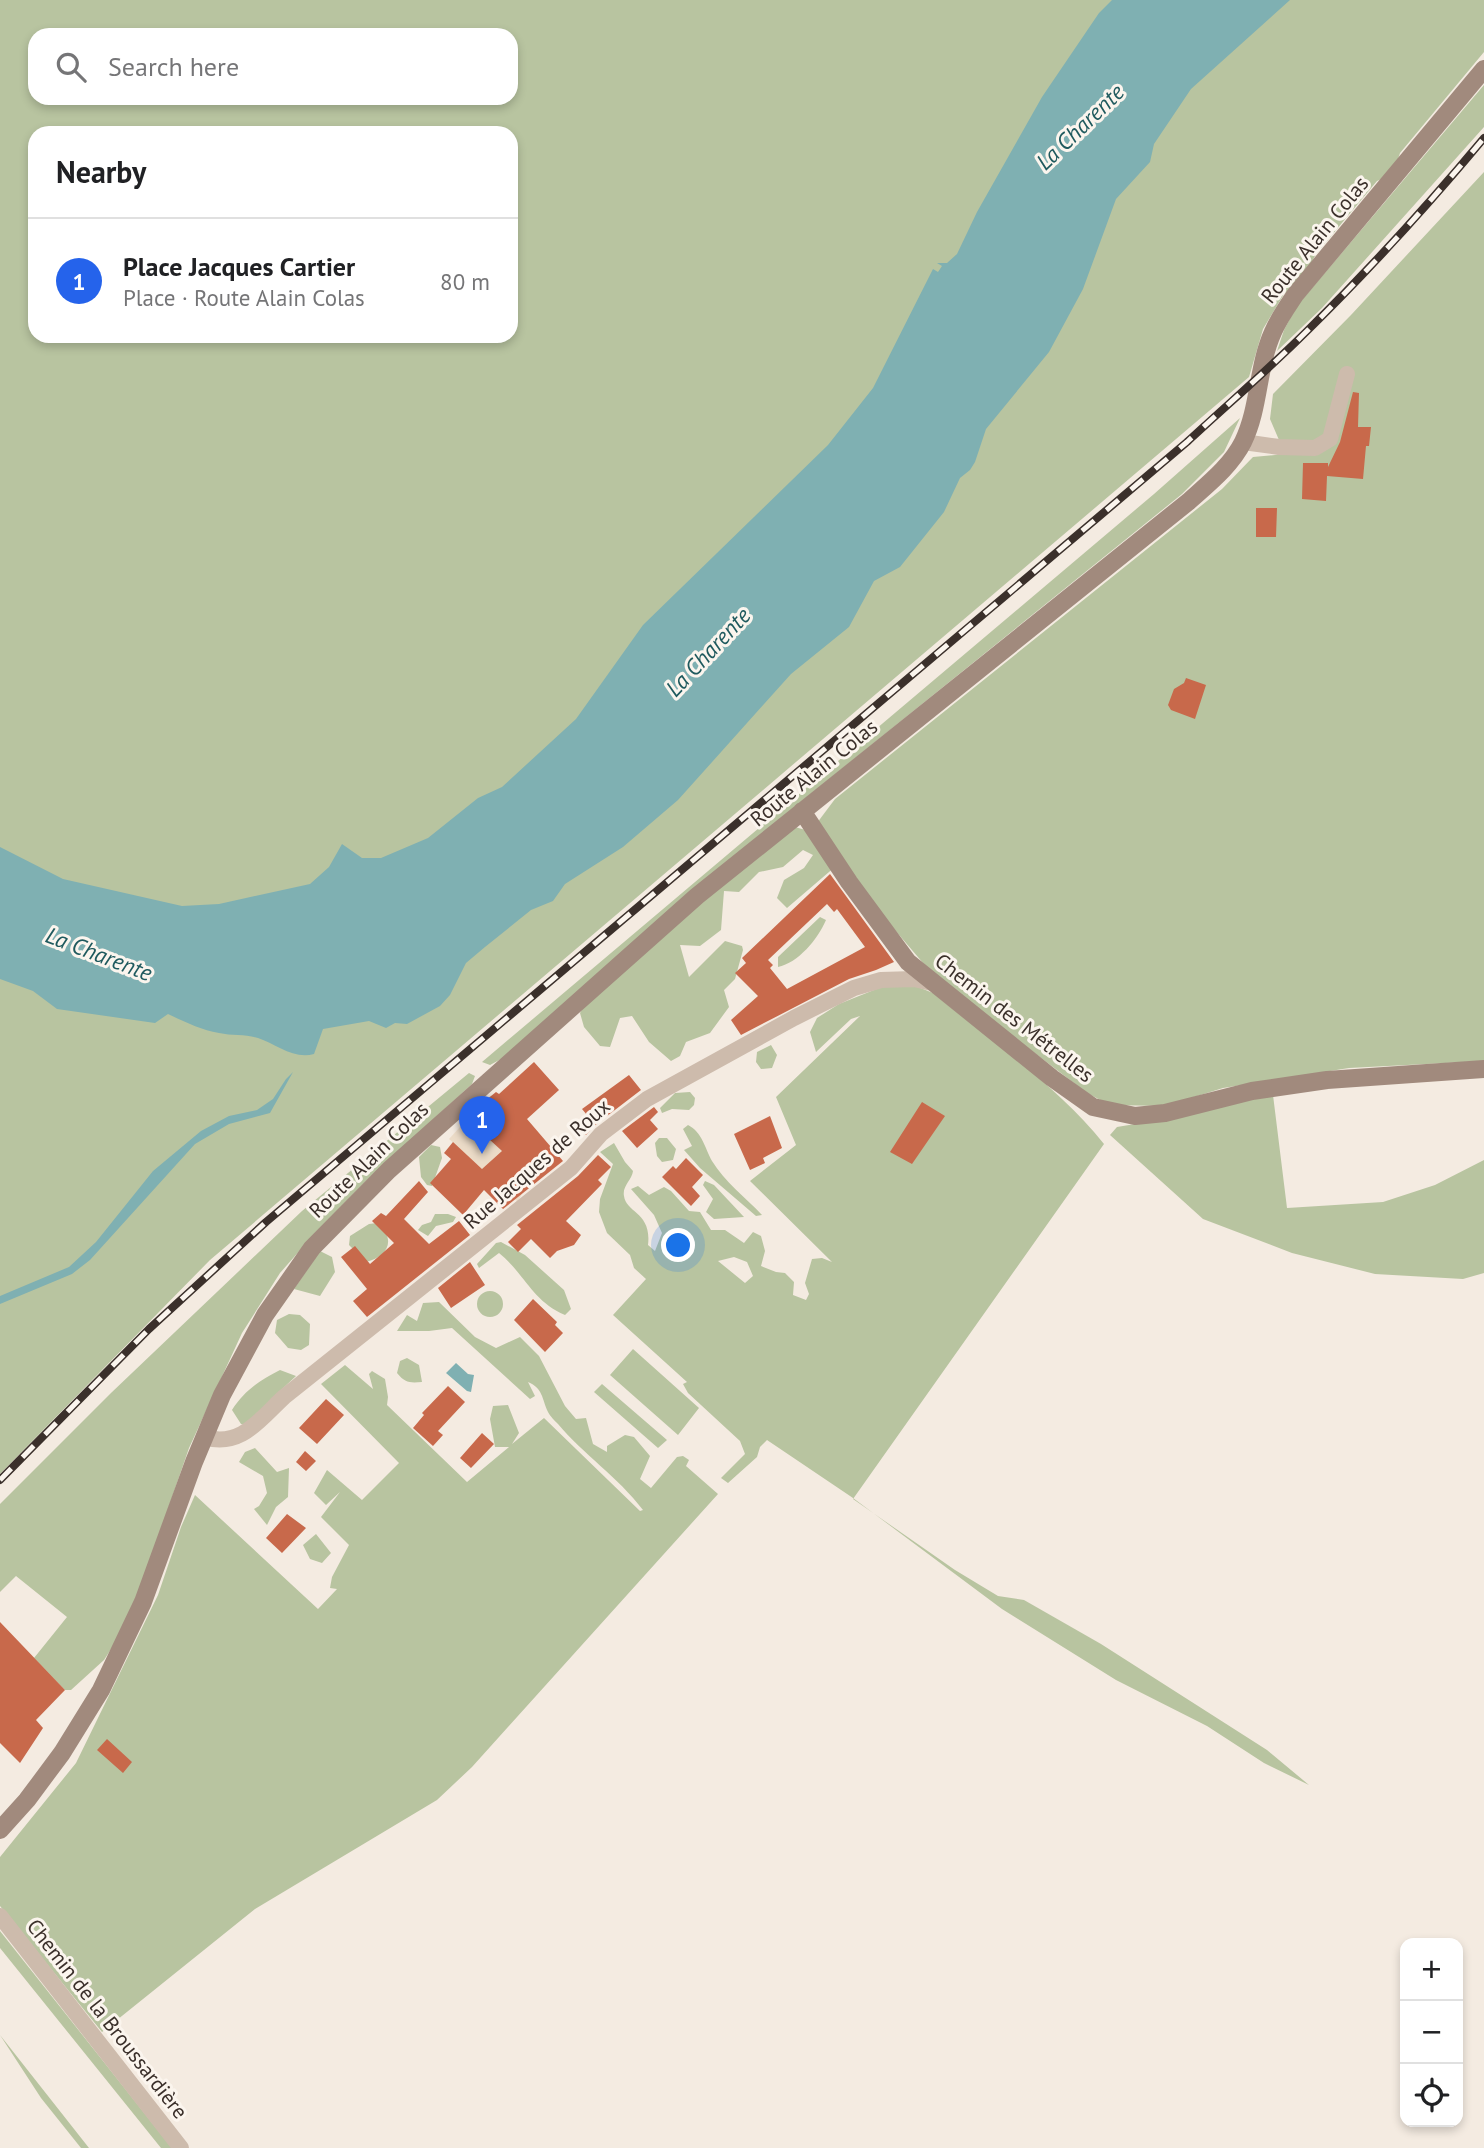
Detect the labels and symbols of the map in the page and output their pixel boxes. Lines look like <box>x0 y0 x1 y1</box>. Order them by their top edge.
water label: La Charente <box>1029 77 1130 176</box>
street label: Route Alain Colas <box>1255 171 1374 309</box>
water label: La Charente <box>659 601 757 702</box>
street label: Route Alain Colas <box>745 713 883 832</box>
water label: La Charente <box>42 920 157 987</box>
street label: Chemin des Métrelles <box>929 947 1099 1088</box>
street label: Rue Jacques de Roux <box>458 1092 616 1235</box>
street label: Route Alain Colas <box>303 1096 434 1224</box>
pin: 1 <box>459 1096 505 1154</box>
your location <box>661 1228 695 1262</box>
street label: Chemin de la Broussardière <box>21 1913 194 2124</box>

